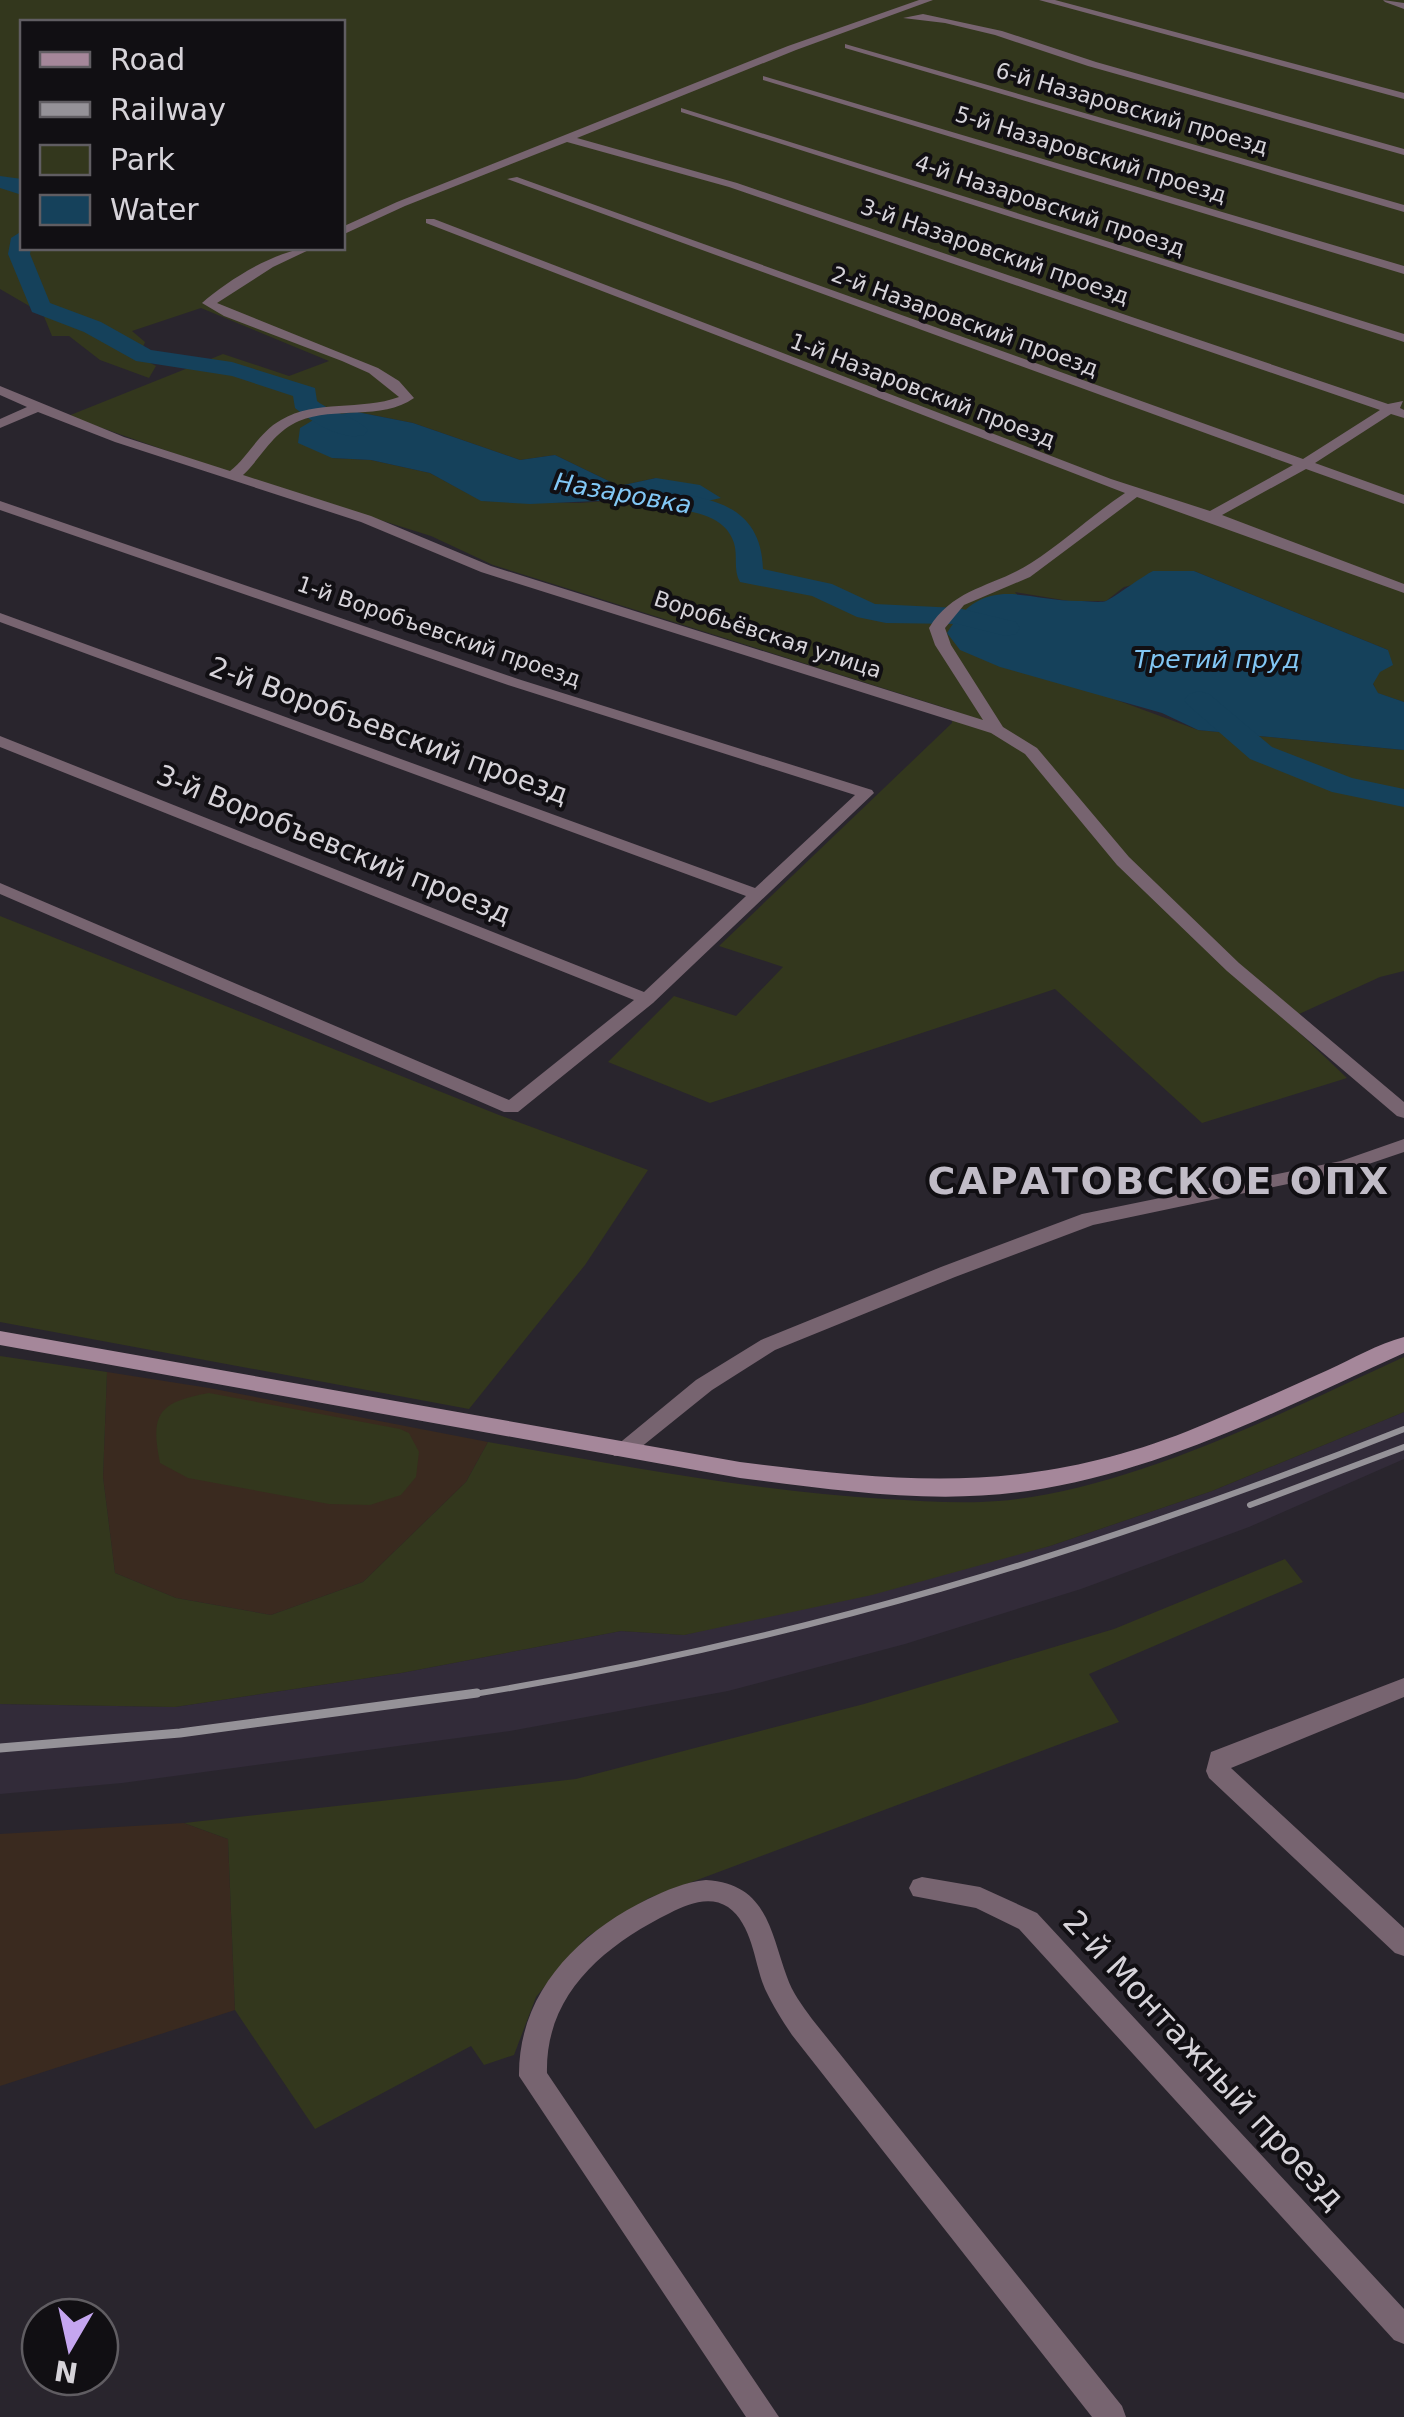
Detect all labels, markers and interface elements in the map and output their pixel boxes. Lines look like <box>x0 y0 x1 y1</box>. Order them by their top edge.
legend <box>20 20 345 250</box>
text: Road <box>110 42 185 77</box>
street label: 6-й Назаровский проезд <box>993 58 1271 159</box>
text: Railway <box>110 92 226 127</box>
street label: 5-й Назаровский проезд <box>952 101 1229 208</box>
text: Park <box>110 142 175 177</box>
street label: 4-й Назаровский проезд <box>912 150 1188 261</box>
text: Water <box>110 192 199 227</box>
street label: 3-й Назаровский проезд <box>857 194 1132 309</box>
street label: 2-й Назаровский проезд <box>828 261 1102 381</box>
street label: 1-й Назаровский проезд <box>787 328 1059 453</box>
water label: Назаровка <box>552 467 694 520</box>
street label: 1-й Воробъевский проезд <box>294 571 584 692</box>
street label: Воробьёвская улица <box>651 586 885 683</box>
water label: Третий пруд <box>1134 645 1300 674</box>
street label: 2-й Воробъевский проезд <box>205 650 573 811</box>
street label: 3-й Воробъевский проезд <box>152 758 516 931</box>
district label: САРАТОВСКОЕ ОПХ <box>927 1159 1391 1203</box>
street label: 2-й Монтажный проезд <box>1055 1903 1353 2217</box>
north arrow <box>20 2297 120 2397</box>
text: N <box>52 2353 80 2389</box>

